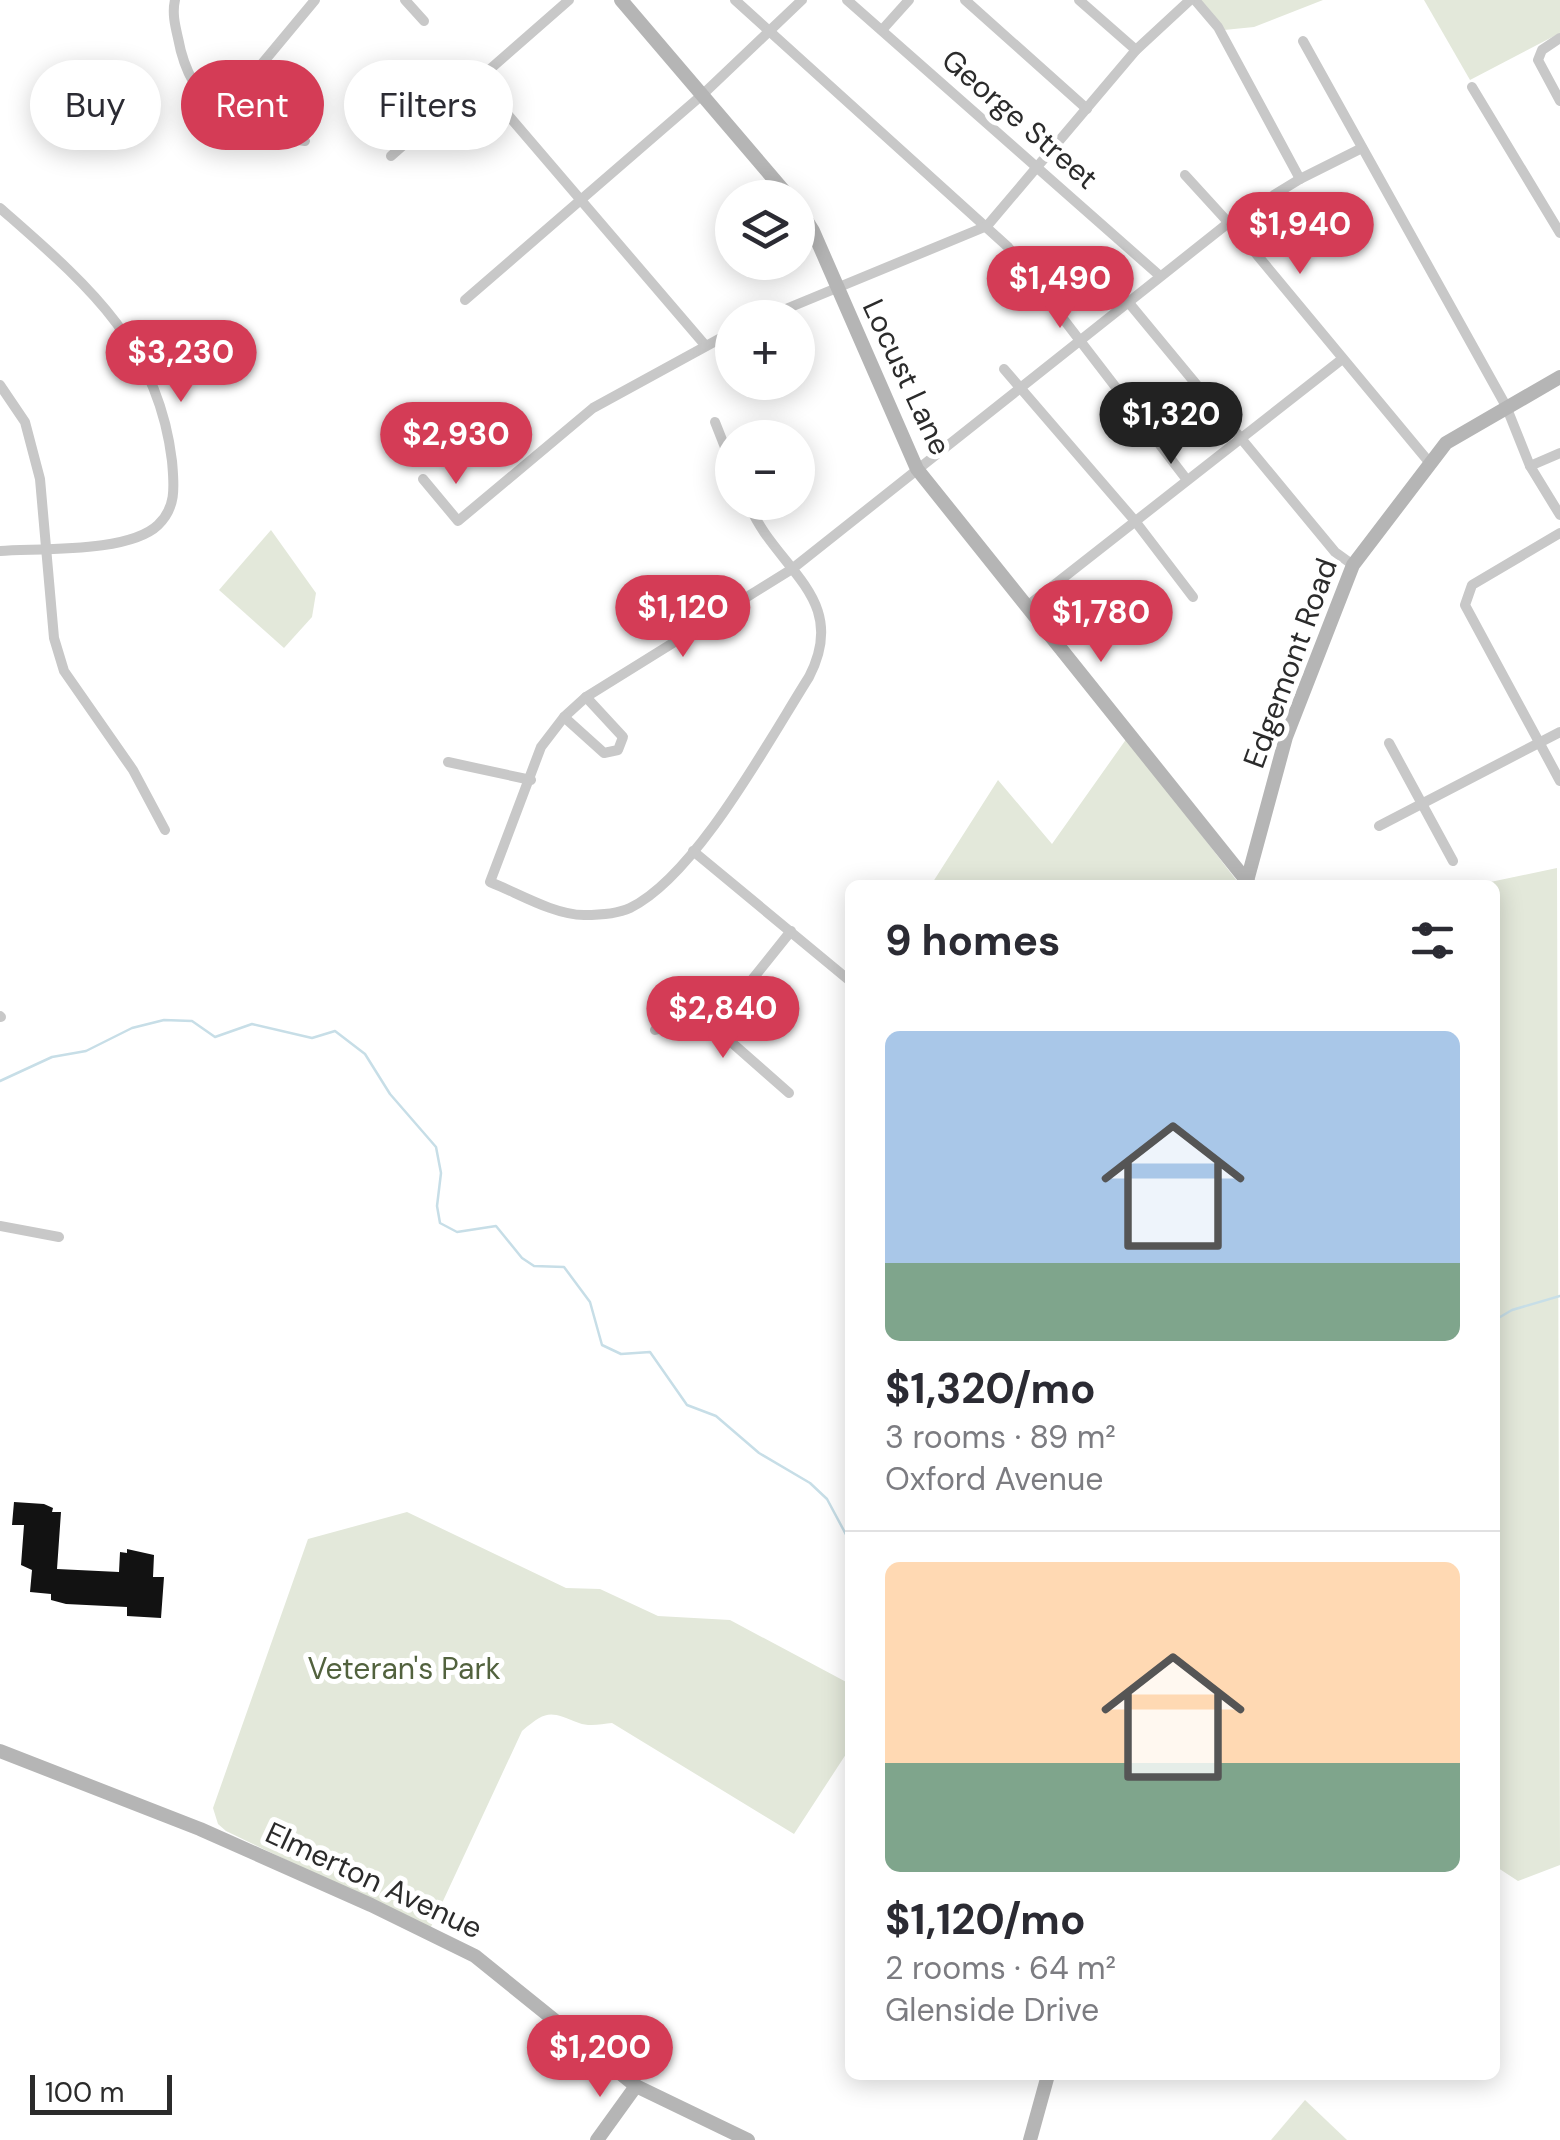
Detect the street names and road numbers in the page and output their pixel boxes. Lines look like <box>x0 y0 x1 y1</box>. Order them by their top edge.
street label: George Street <box>934 40 1106 198</box>
street label: Locust Lane <box>854 293 960 461</box>
street label: Edgemont Road <box>1234 553 1346 773</box>
street label: Elmerton Avenue <box>259 1813 489 1947</box>

